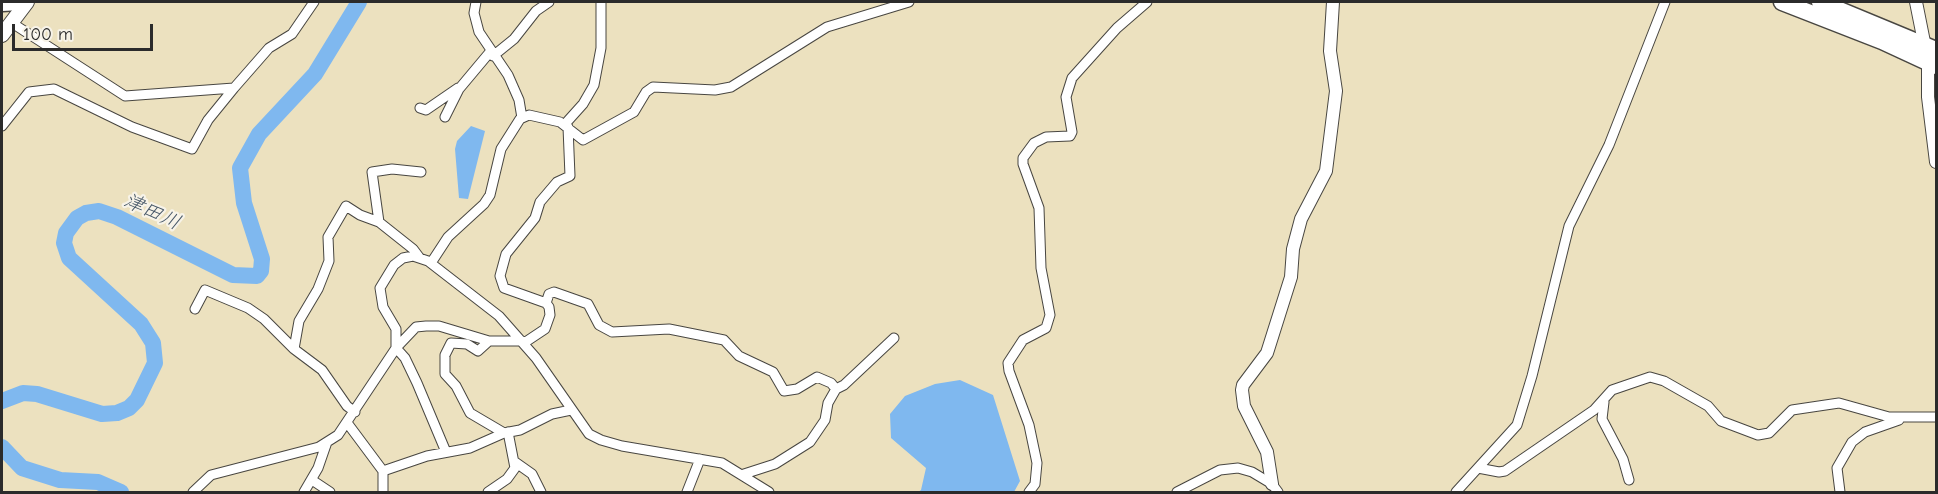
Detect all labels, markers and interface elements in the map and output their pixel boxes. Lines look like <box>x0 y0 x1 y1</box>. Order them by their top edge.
scale bar <box>15 12 156 50</box>
text: 100 m <box>23 24 73 45</box>
water label: 津田川 <box>120 188 184 236</box>

